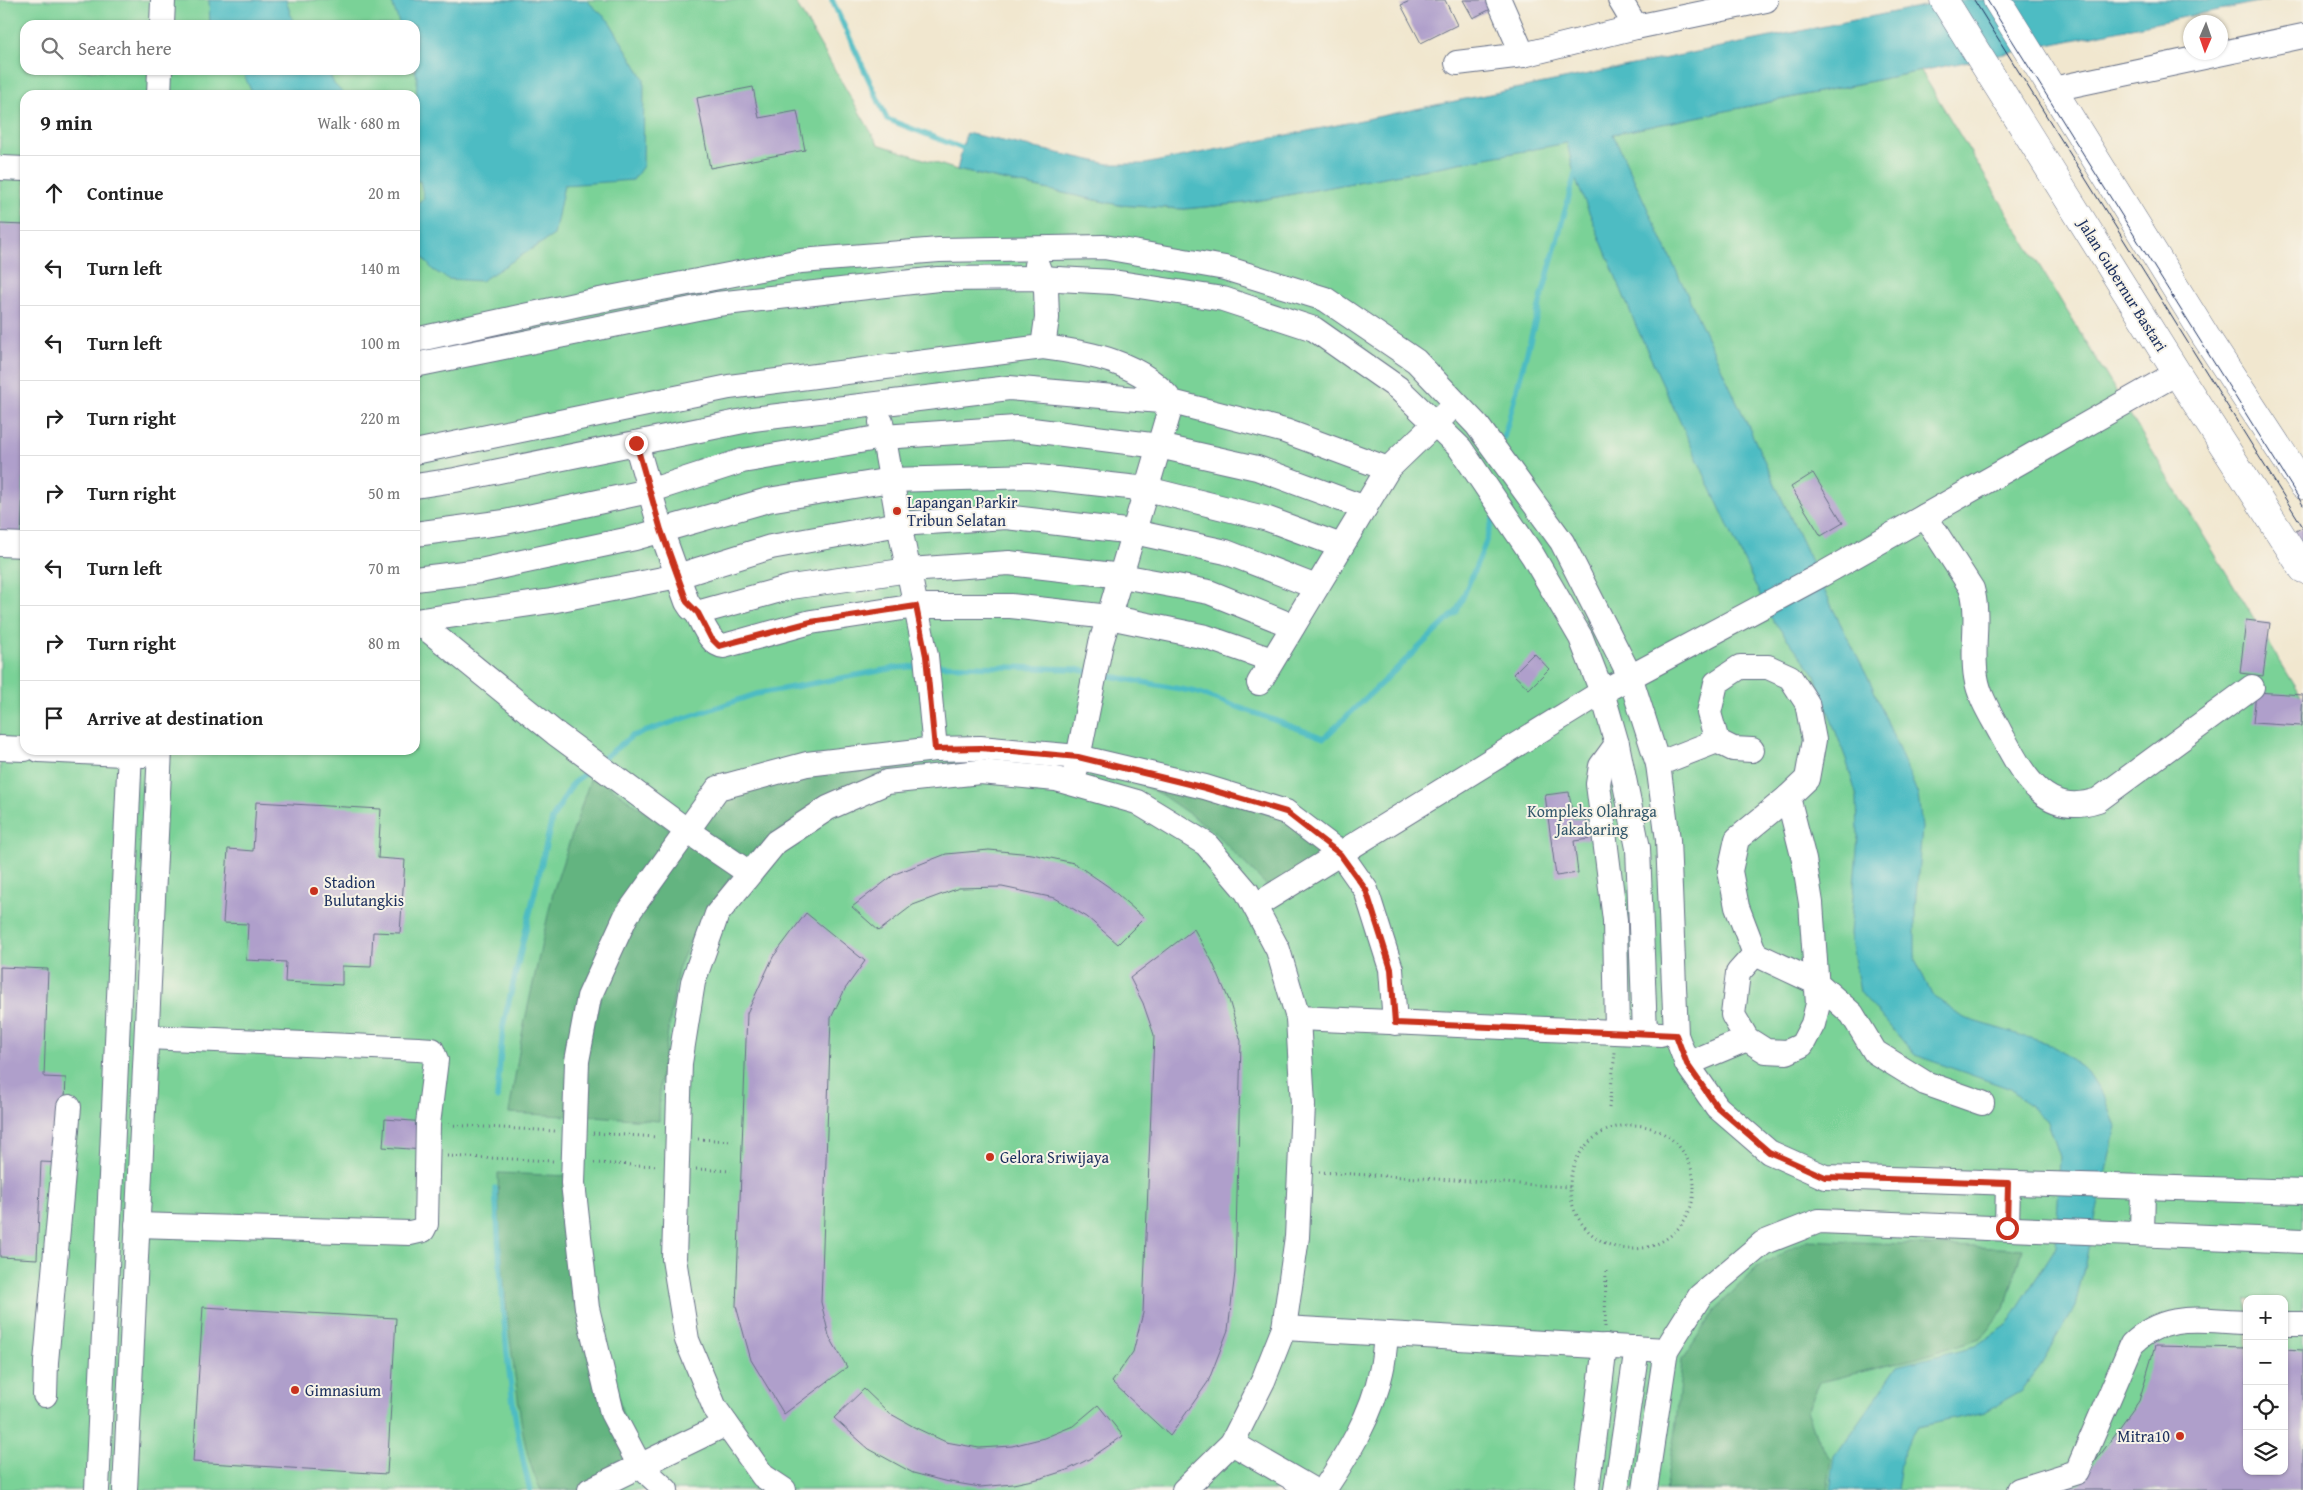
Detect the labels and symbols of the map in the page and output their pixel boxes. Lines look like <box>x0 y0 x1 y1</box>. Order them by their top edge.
north arrow <box>2183 15 2228 60</box>
street label: Jalan Gubernur Bastari <box>2071 212 2174 357</box>
route end <box>625 432 648 455</box>
place label: Lapangan Parkir Tribun Selatan <box>907 490 1018 532</box>
marker: Lapangan Parkir Tribun Selatan <box>891 505 903 517</box>
park label: Kompleks Olahraga Jakabaring <box>1527 799 1657 841</box>
place label: Stadion Bulutangkis <box>324 870 404 912</box>
marker: Stadion Bulutangkis <box>308 885 320 897</box>
place label: Gelora Sriwijaya <box>1000 1145 1109 1169</box>
marker: Gelora Sriwijaya <box>984 1151 996 1163</box>
route start <box>1996 1217 2019 1240</box>
place label: Gimnasium <box>305 1378 381 1402</box>
marker: Gimnasium <box>289 1384 301 1396</box>
place label: Mitra10 <box>2117 1424 2170 1448</box>
marker: Mitra10 <box>2174 1430 2186 1442</box>

